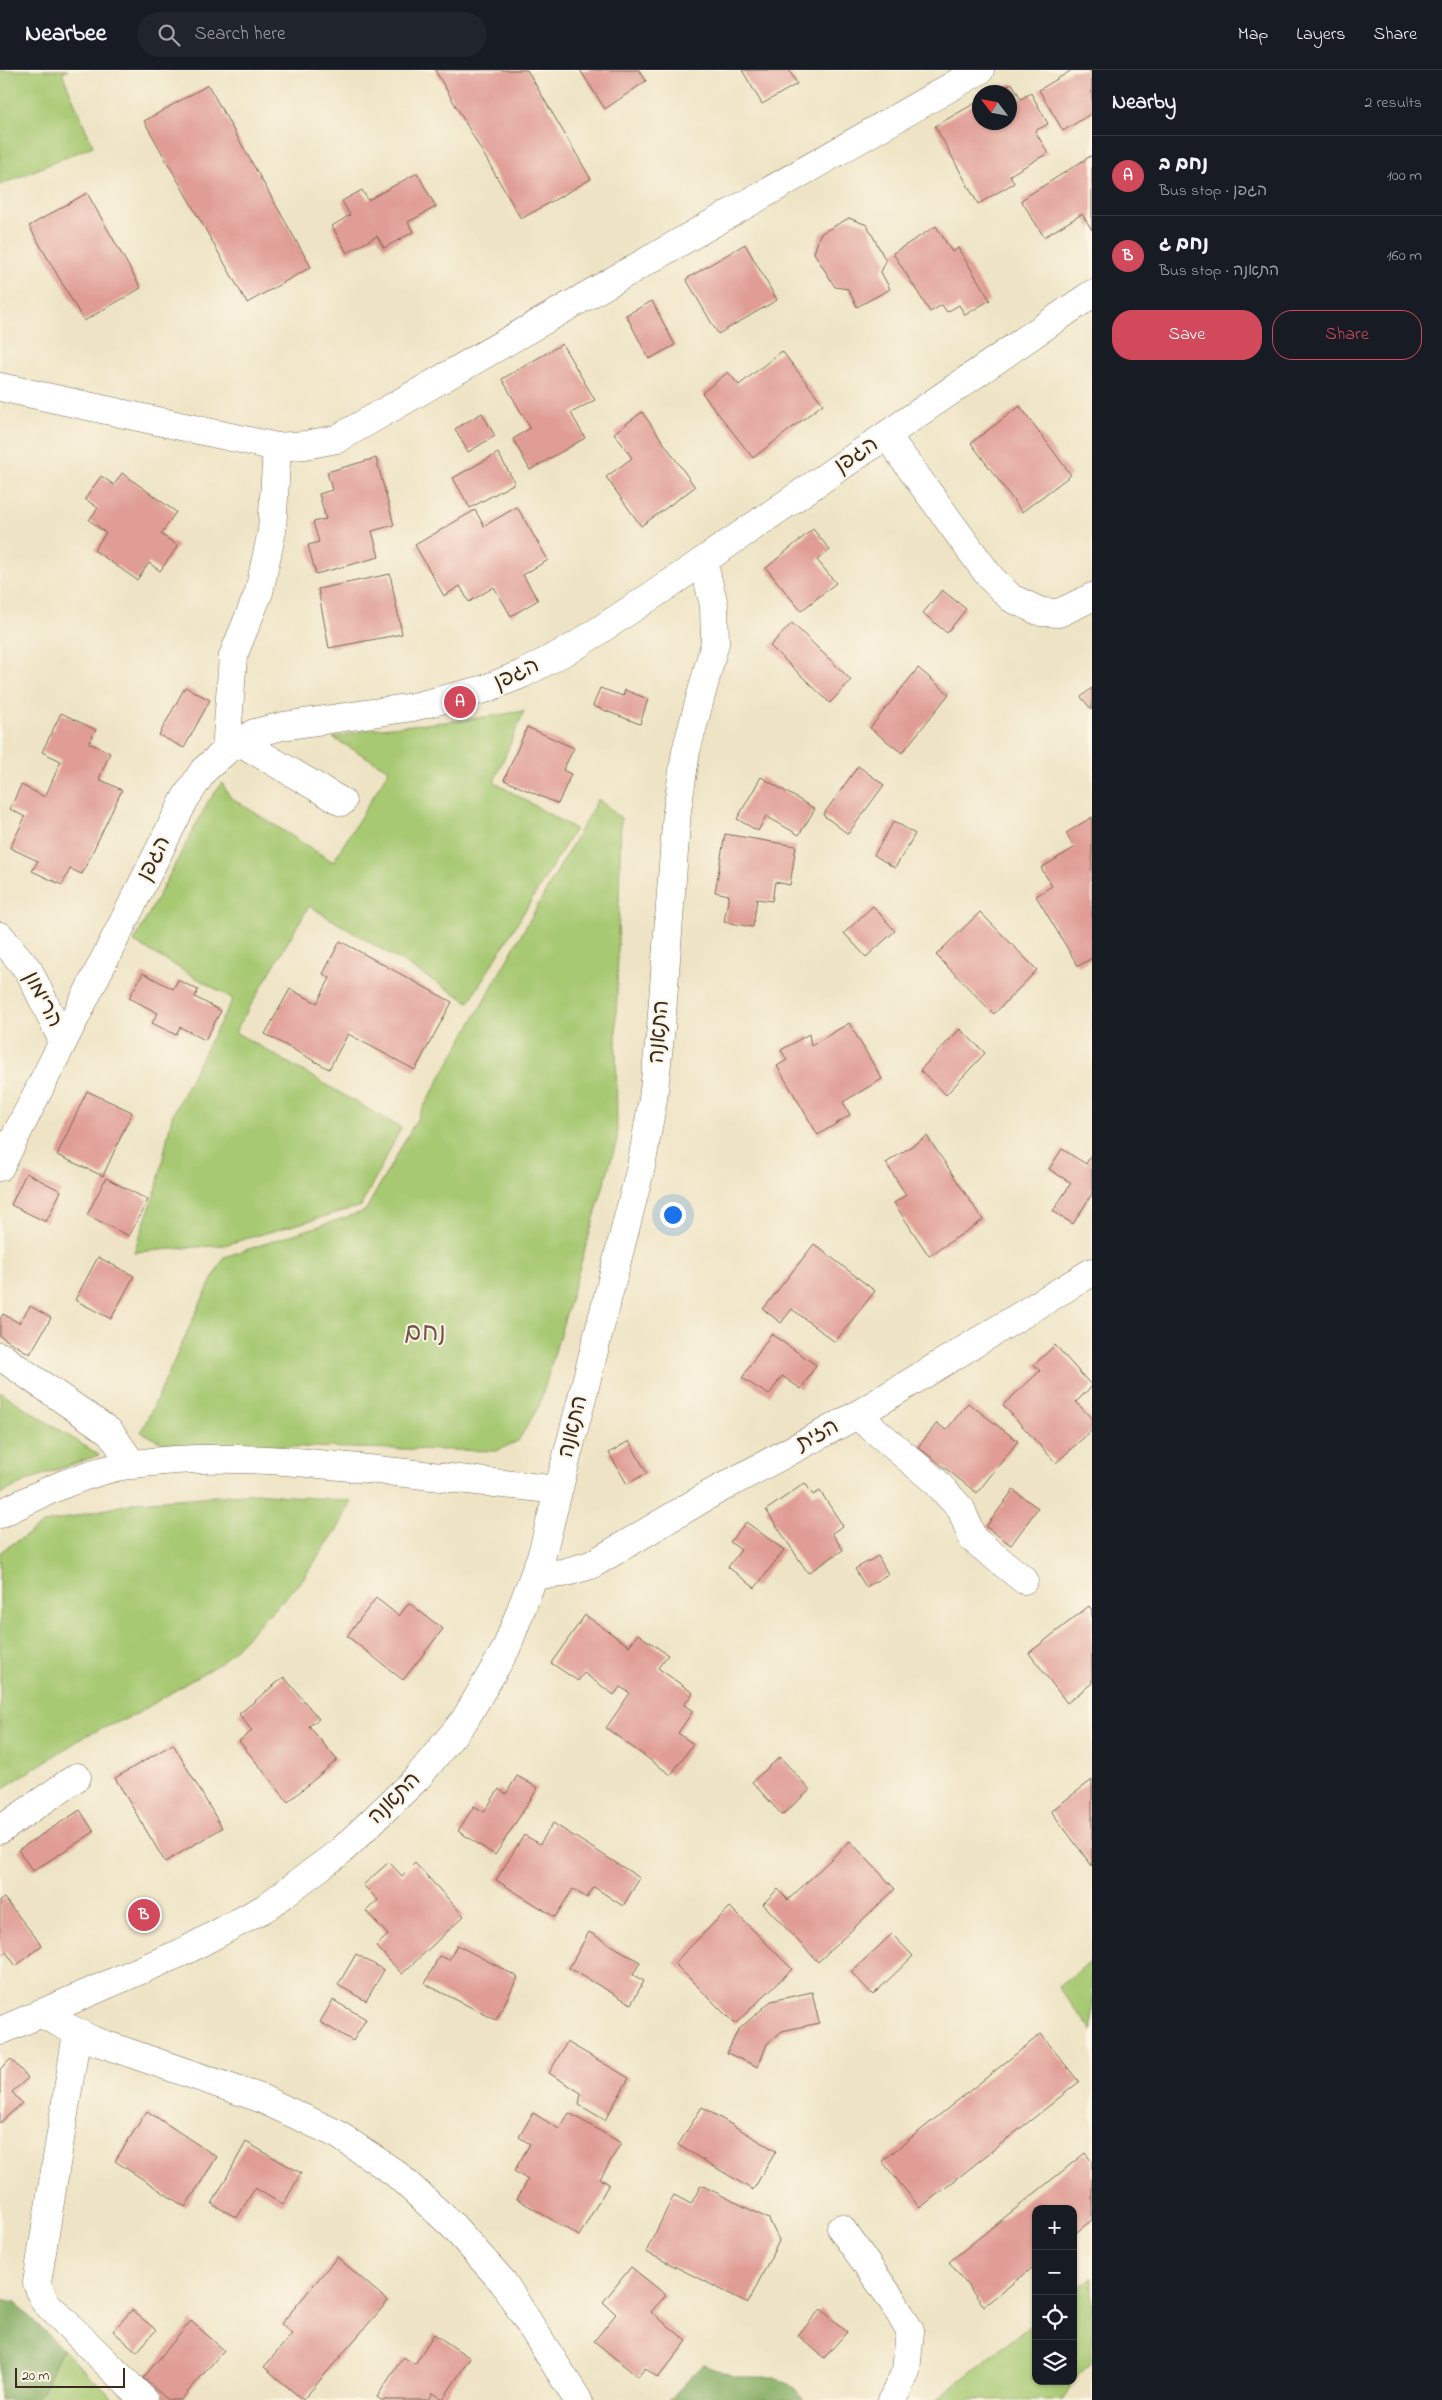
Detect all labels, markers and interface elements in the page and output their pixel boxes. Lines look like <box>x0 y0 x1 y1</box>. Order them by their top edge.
search box <box>137 12 487 57</box>
text: Nearbee <box>25 17 107 52</box>
icon: search <box>155 21 183 49</box>
text: Search here <box>195 21 286 48</box>
text: Map <box>1238 22 1268 48</box>
text: Layers <box>1296 22 1346 48</box>
text: Share <box>1374 22 1417 48</box>
north arrow <box>972 85 1017 130</box>
text: Nearby <box>1112 88 1176 118</box>
text: 2 results <box>1364 91 1422 115</box>
text: נחם ב <box>1159 151 1208 178</box>
text: A <box>1123 164 1133 188</box>
text: 100 m <box>1387 164 1422 188</box>
text: Bus stop · הגפן <box>1159 179 1267 203</box>
text: נחם ג <box>1159 231 1209 258</box>
text: B <box>1123 244 1133 268</box>
text: 160 m <box>1387 244 1422 268</box>
text: Bus stop · התאנה <box>1159 259 1279 283</box>
button: Save <box>1112 310 1262 360</box>
button: Share <box>1272 310 1422 360</box>
street label: הגפן <box>829 430 885 482</box>
street label: הגפן <box>489 651 545 699</box>
pin: A <box>444 683 476 721</box>
street label: הגפן <box>130 831 180 887</box>
street label: הרימון <box>14 966 70 1034</box>
street label: התאנה <box>641 999 679 1065</box>
your location <box>660 1202 686 1228</box>
district label: נחם <box>404 1316 446 1352</box>
street label: התאנה <box>551 1392 597 1462</box>
street label: הזית <box>790 1411 845 1461</box>
street label: התאנה <box>361 1765 429 1833</box>
pin: B <box>128 1896 160 1934</box>
map controls <box>1032 2205 1077 2385</box>
button: + <box>1032 2205 1077 2250</box>
button: − <box>1032 2250 1077 2295</box>
button: locate <box>1032 2295 1077 2340</box>
button: layers <box>1032 2340 1077 2385</box>
scale bar <box>15 2365 125 2388</box>
text: 20 m <box>22 2366 49 2387</box>

